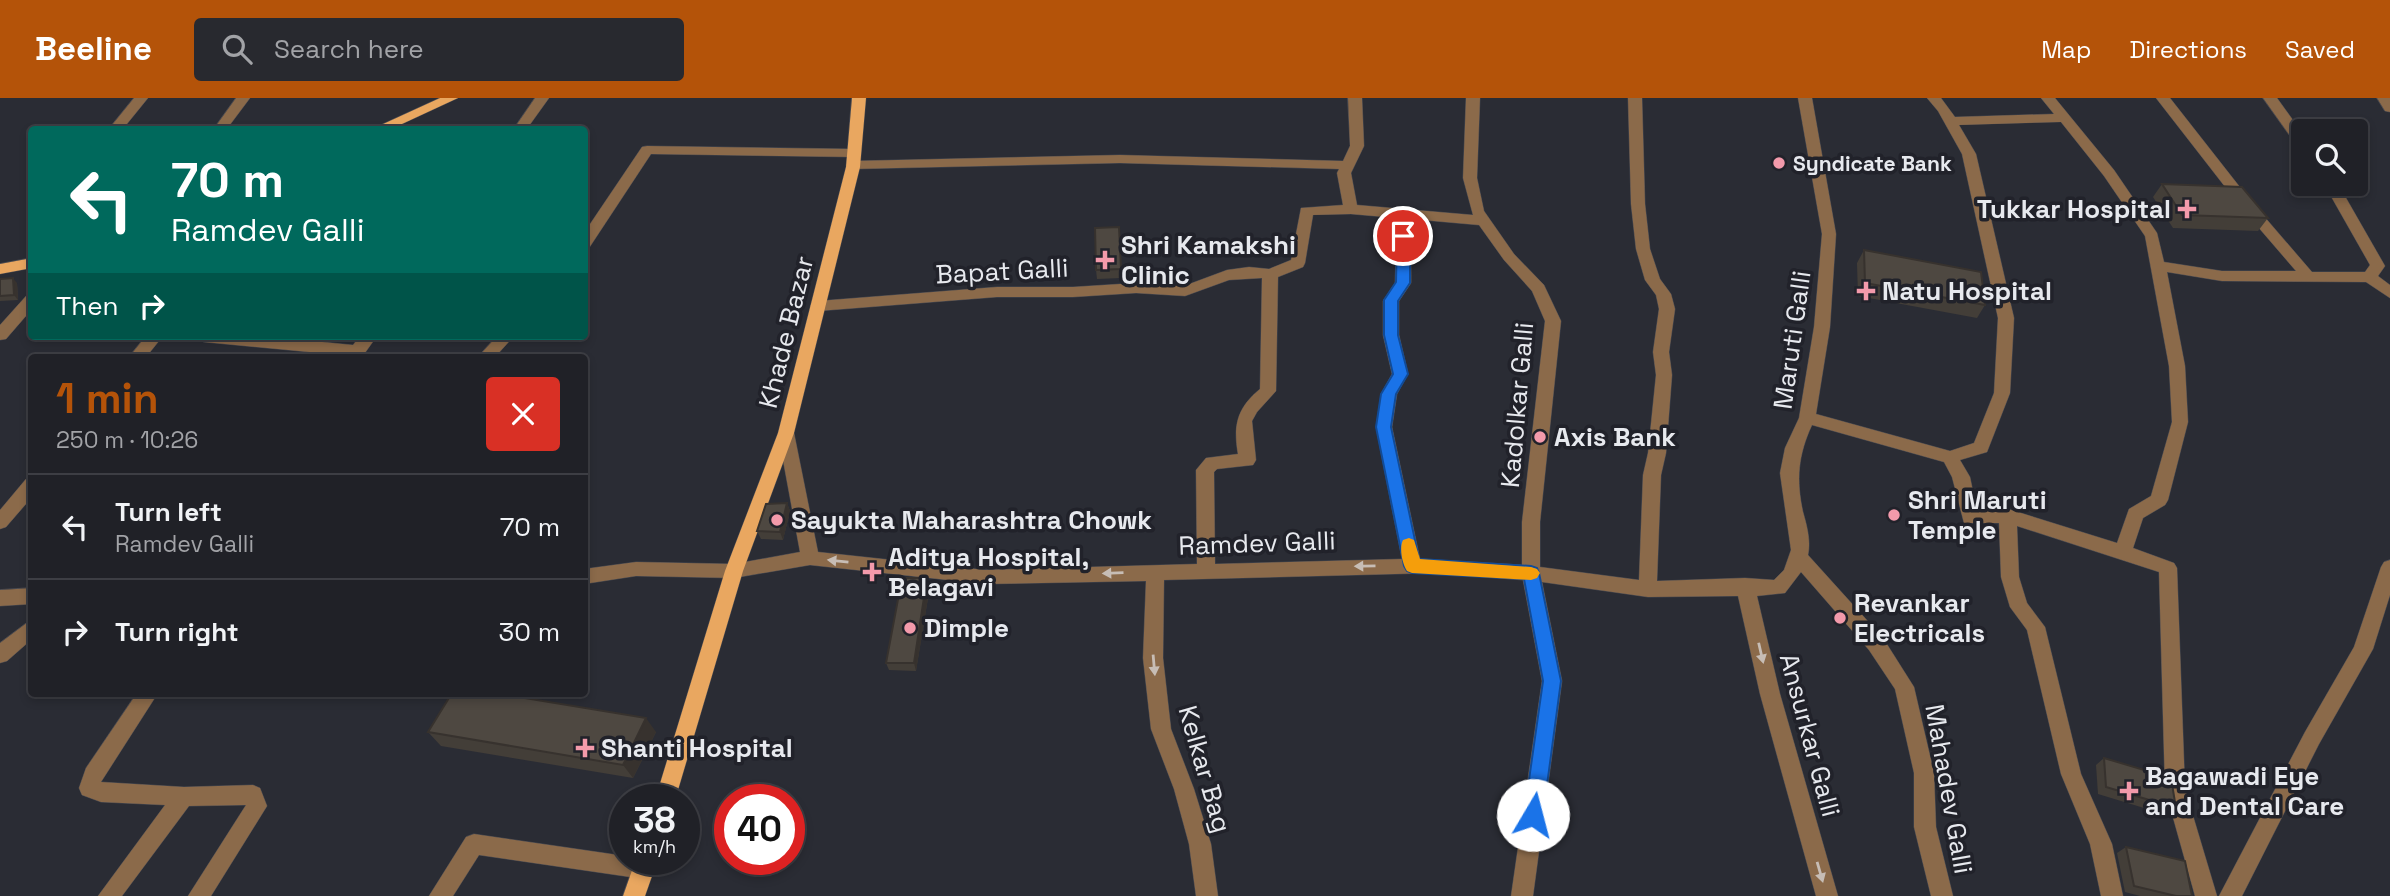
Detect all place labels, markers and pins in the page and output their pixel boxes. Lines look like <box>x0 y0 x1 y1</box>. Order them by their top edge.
place label: Syndicate Bank <box>1793 150 1952 177</box>
marker: Syndicate Bank <box>1771 155 1787 171</box>
place label: Tukkar Hospital <box>1977 192 2171 226</box>
marker: Tukkar Hospital <box>2177 199 2197 219</box>
pin <box>1373 206 1433 266</box>
place label: Shri Kamakshi Clinic <box>1121 228 1296 292</box>
marker: Shri Kamakshi Clinic <box>1095 250 1115 270</box>
place label: Natu Hospital <box>1882 274 2052 308</box>
marker: Natu Hospital <box>1856 281 1876 301</box>
place label: Axis Bank <box>1554 420 1676 454</box>
marker: Axis Bank <box>1532 429 1548 445</box>
place label: Shri Maruti Temple <box>1908 483 2047 547</box>
place label: Sayukta Maharashtra Chowk <box>791 503 1152 537</box>
marker: Shri Maruti Temple <box>1886 507 1902 523</box>
marker: Sayukta Maharashtra Chowk <box>769 512 785 528</box>
place label: Aditya Hospital, Belagavi <box>888 540 1089 604</box>
marker: Aditya Hospital, Belagavi <box>862 562 882 582</box>
place label: Revankar Electricals <box>1854 586 1985 650</box>
marker: Revankar Electricals <box>1832 610 1848 626</box>
place label: Dimple <box>924 611 1009 645</box>
marker: Dimple <box>902 620 918 636</box>
place label: Shanti Hospital <box>601 731 793 765</box>
marker: Shanti Hospital <box>575 738 595 758</box>
place label: Bagawadi Eye and Dental Care <box>2145 759 2344 823</box>
marker: Bagawadi Eye and Dental Care <box>2119 781 2139 801</box>

